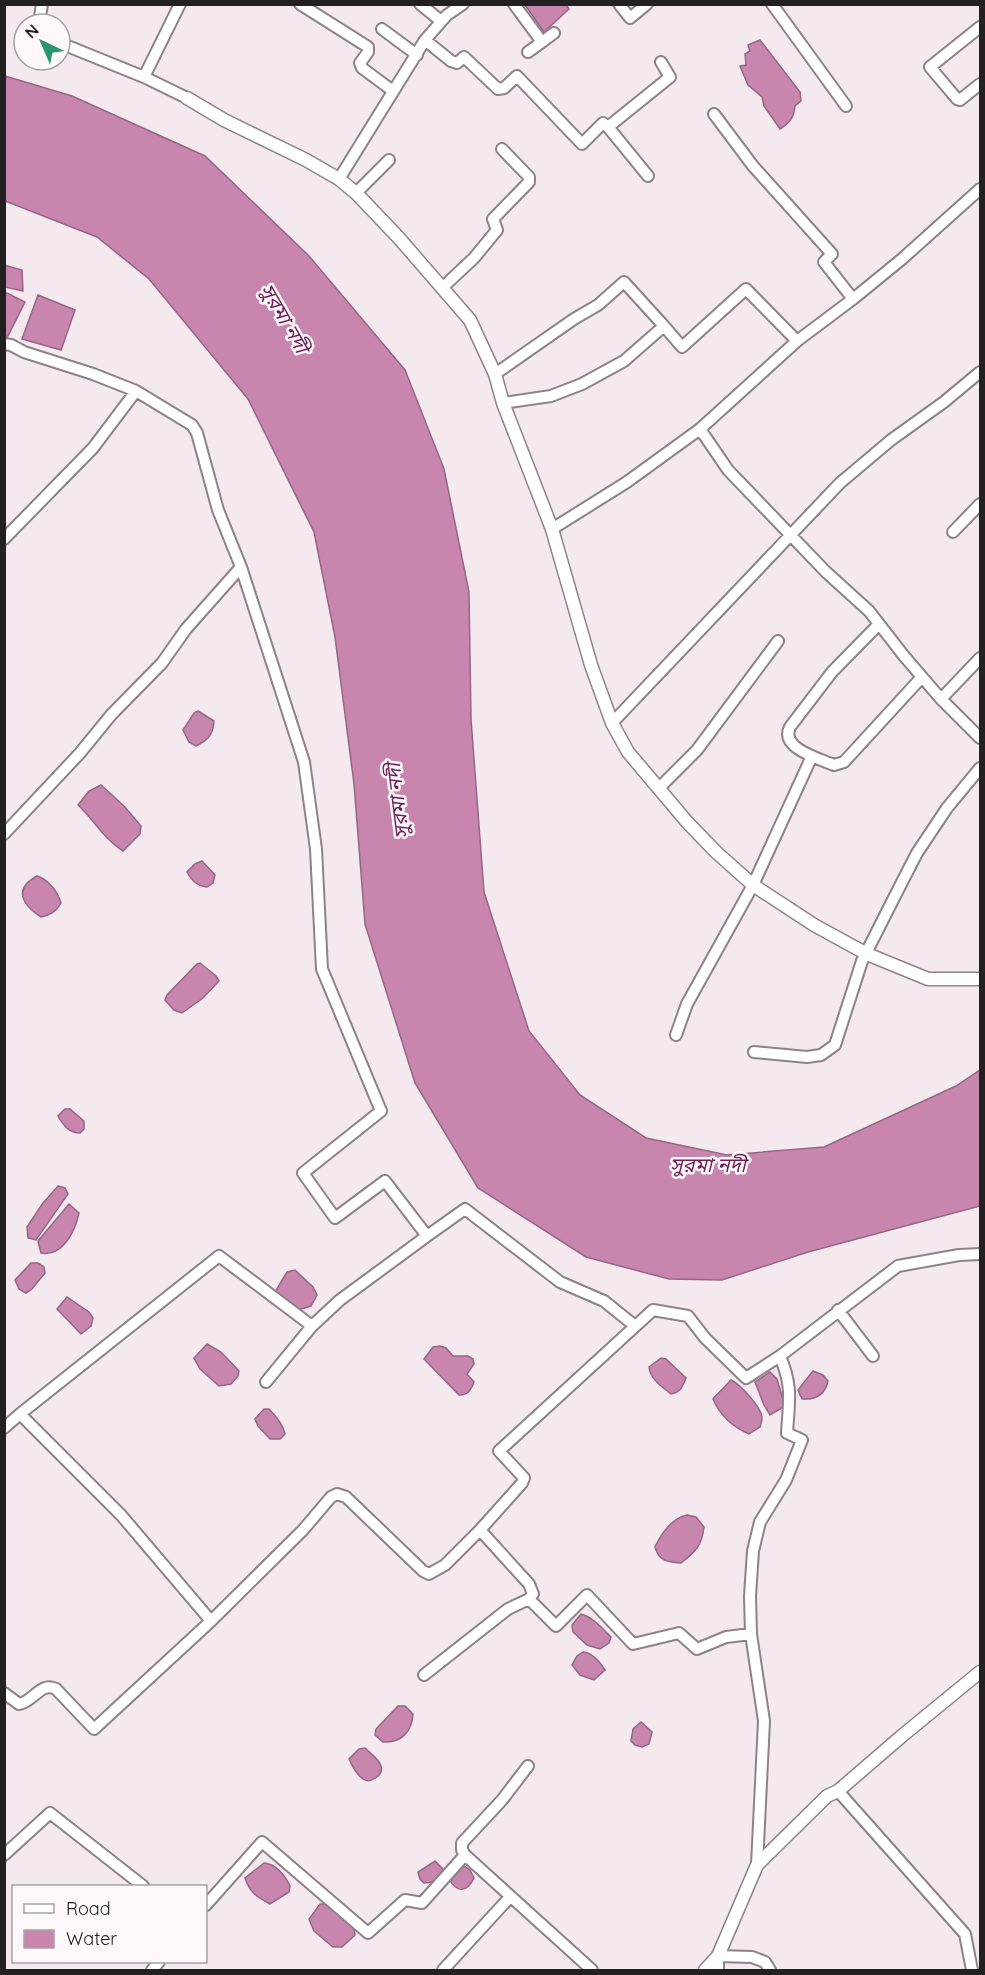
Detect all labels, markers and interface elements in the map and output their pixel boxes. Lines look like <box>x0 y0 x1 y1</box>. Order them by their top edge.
north arrow <box>12 12 72 72</box>
text: N <box>20 20 43 42</box>
water label: সুরমা নদী <box>255 279 317 360</box>
water label: সুরমা নদী <box>380 758 414 840</box>
water label: সুরমা নদী <box>670 1152 750 1177</box>
legend <box>12 1885 207 1963</box>
text: Road <box>66 1897 111 1920</box>
text: Water <box>66 1927 117 1950</box>

